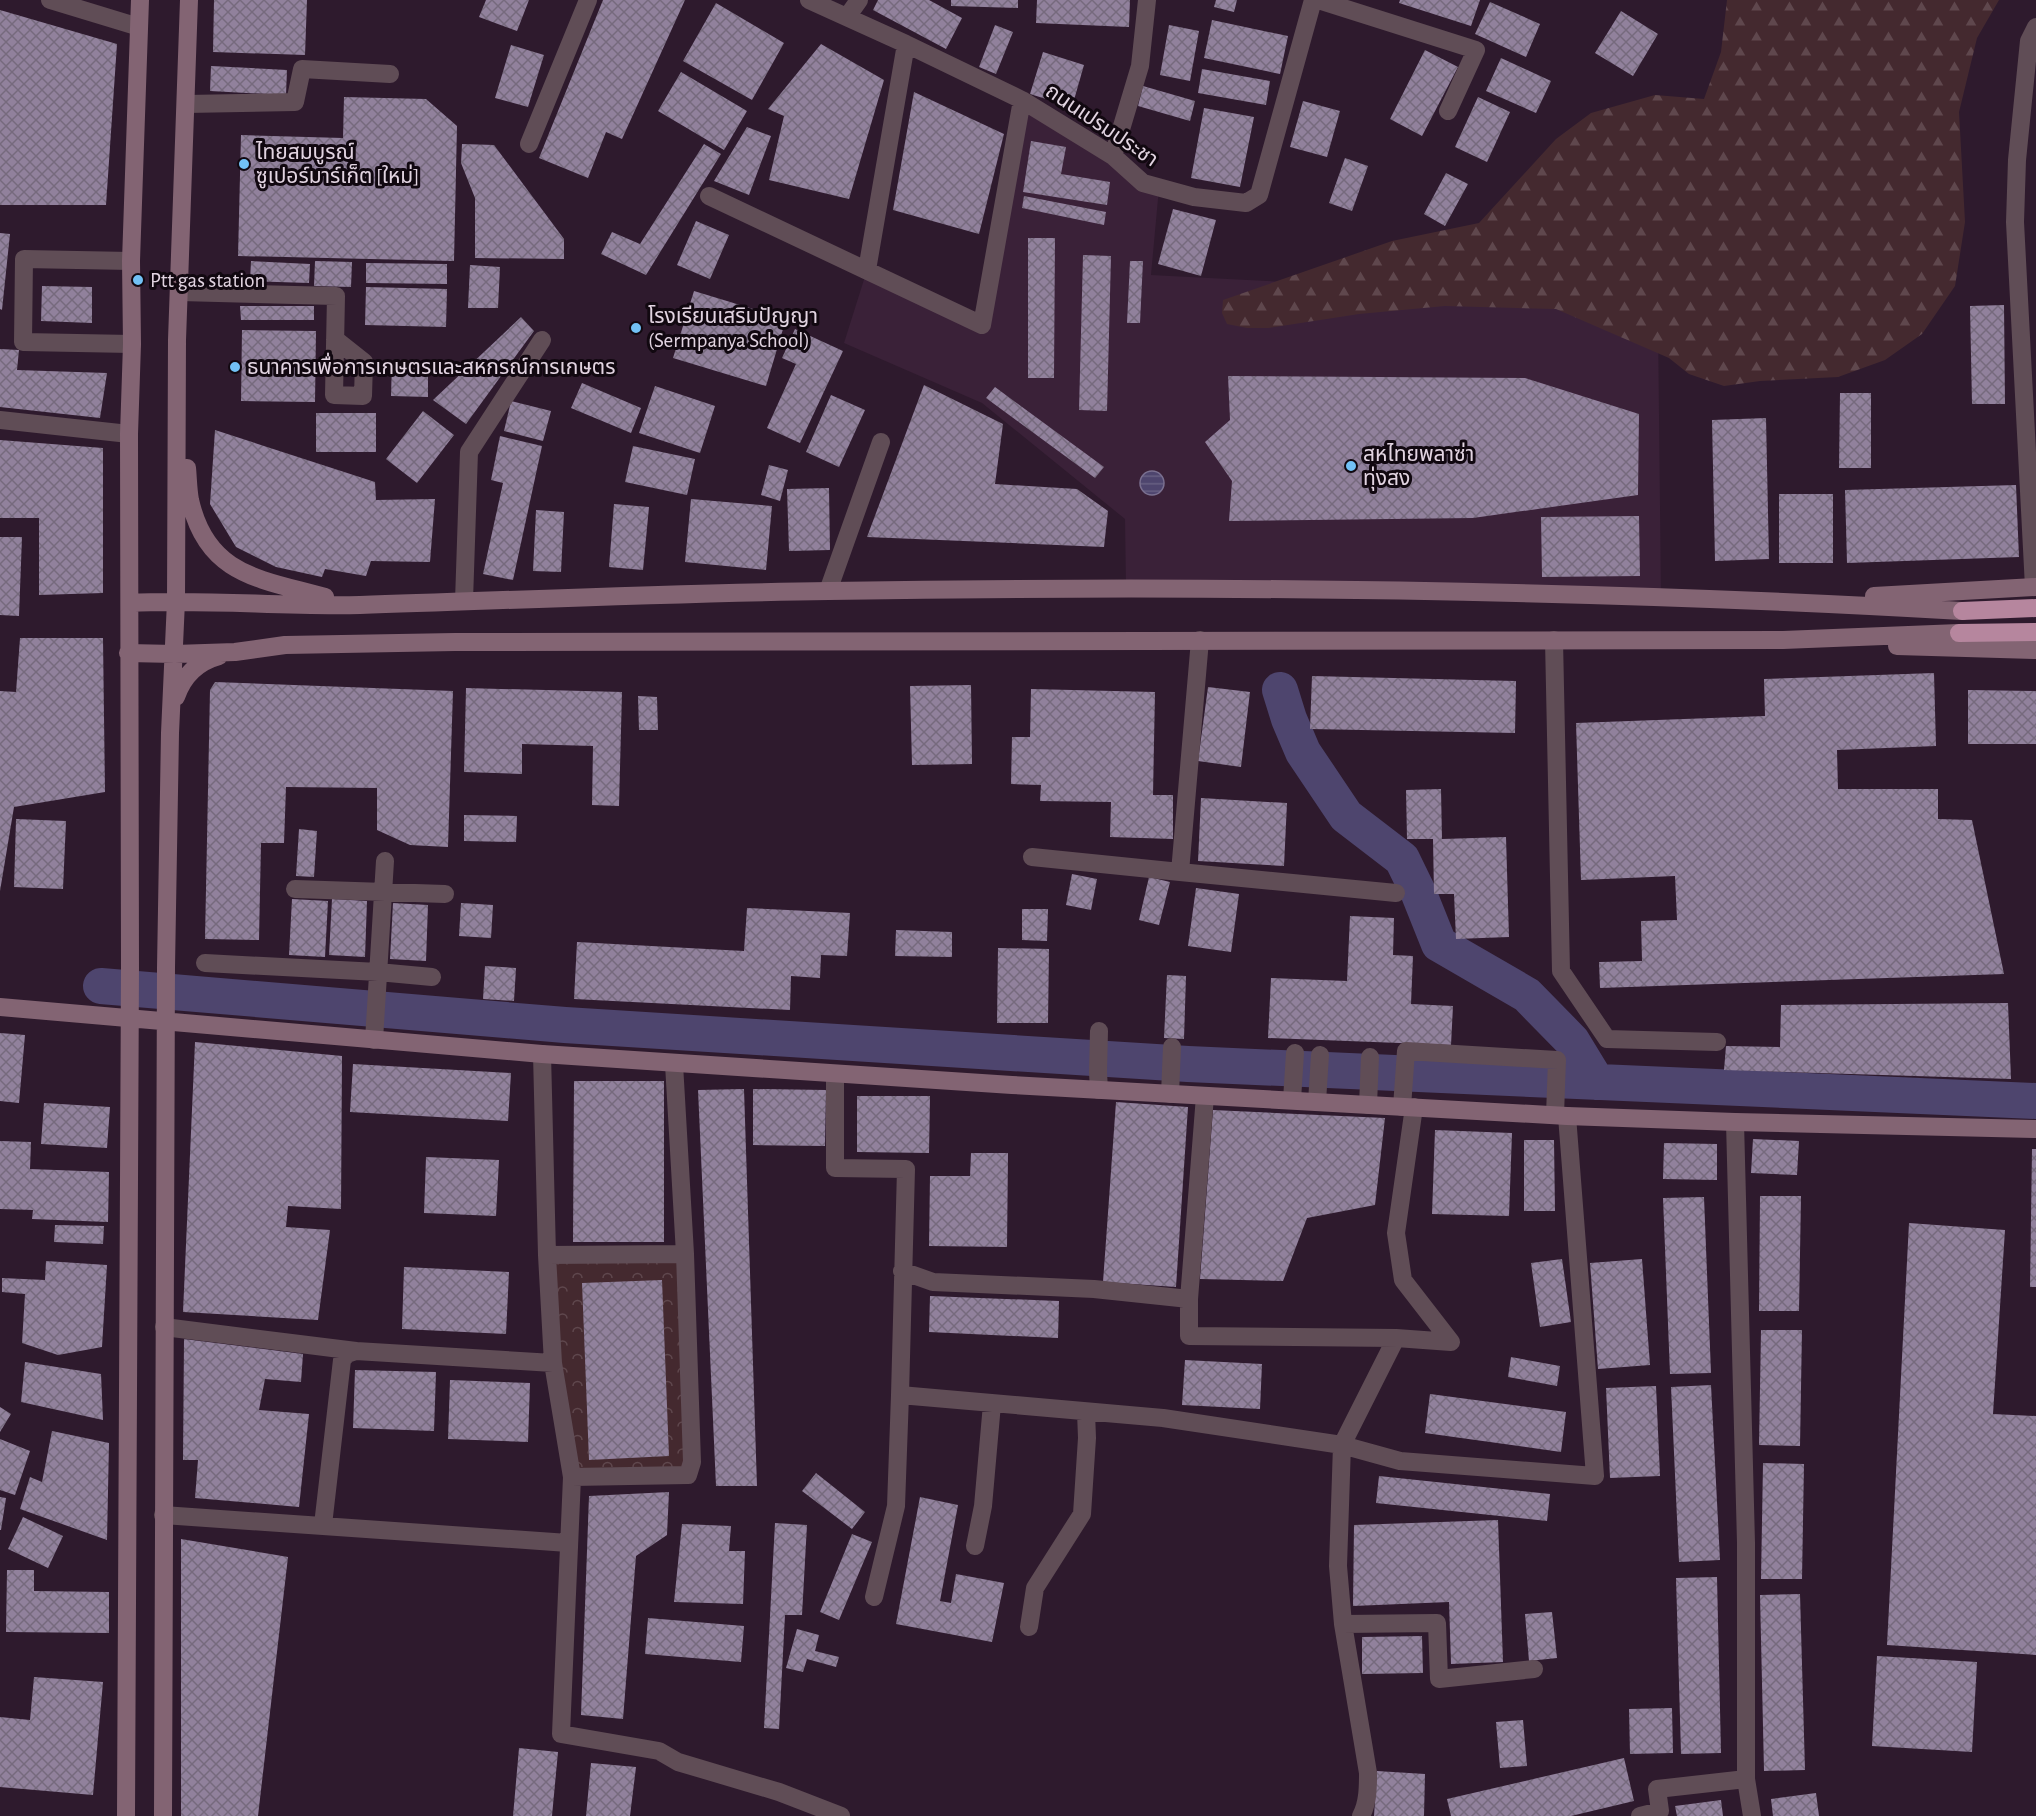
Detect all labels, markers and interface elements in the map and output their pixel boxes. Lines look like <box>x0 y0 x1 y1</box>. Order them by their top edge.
street label: ถนนเปรมประชา <box>1042 80 1162 171</box>
place label: ไทยสมบูรณ์ ซูเปอร์มาร์เก็ต [ใหม่] <box>255 141 419 189</box>
marker: ไทยสมบูรณ์ ซูเปอร์มาร์เก็ต [ใหม่] <box>237 157 251 171</box>
place label: Ptt gas station <box>150 270 265 291</box>
marker: Ptt gas station <box>131 273 145 287</box>
place label: โรงเรียนเสริมปัญญา (Sermpanya School) <box>648 305 818 351</box>
marker: โรงเรียนเสริมปัญญา (Sermpanya School) <box>629 321 643 335</box>
place label: ธนาคารเพื่อการเกษตรและสหกรณ์การเกษตร <box>247 352 615 378</box>
marker: ธนาคารเพื่อการเกษตรและสหกรณ์การเกษตร <box>228 360 242 374</box>
place label: สหไทยพลาซ่า ทุ่งสง <box>1363 442 1474 491</box>
marker: สหไทยพลาซ่า ทุ่งสง <box>1344 459 1358 473</box>

